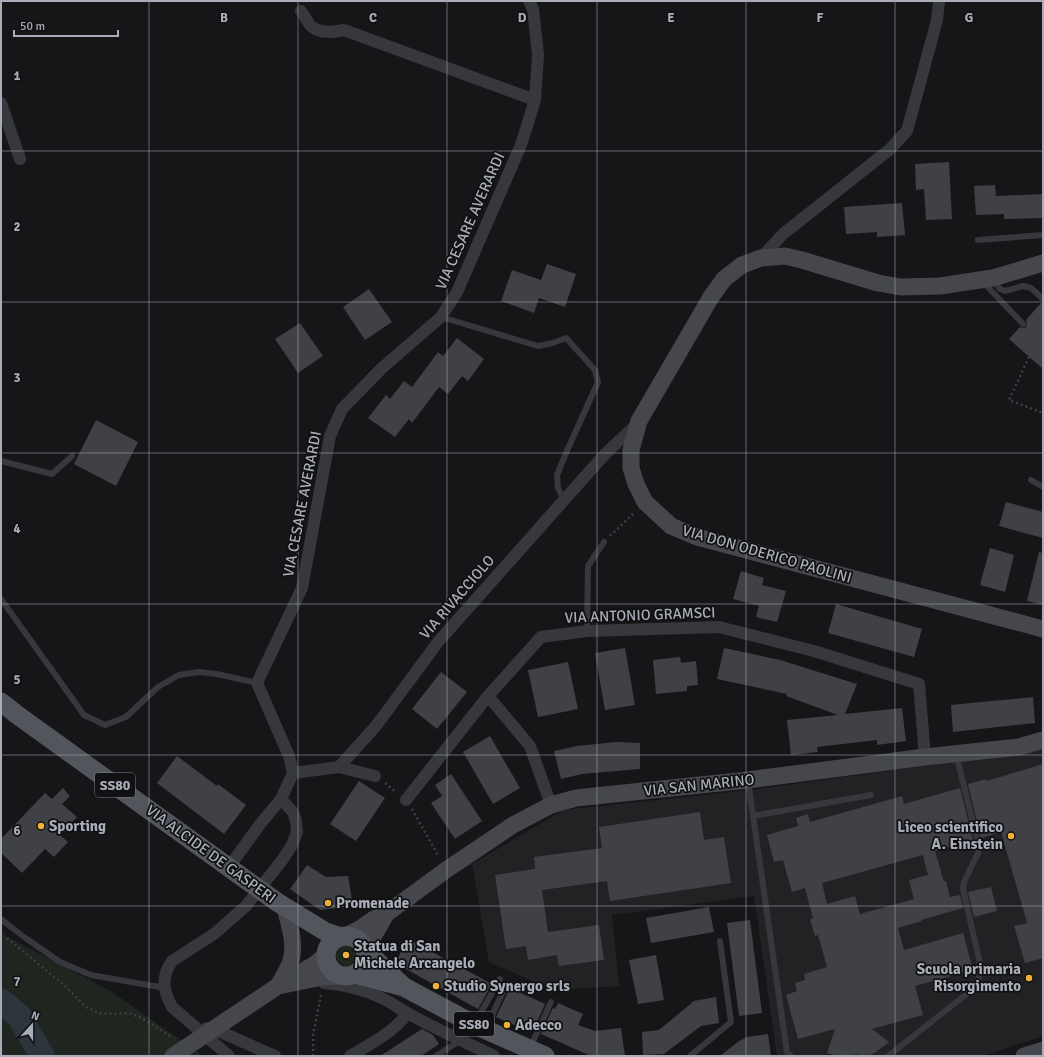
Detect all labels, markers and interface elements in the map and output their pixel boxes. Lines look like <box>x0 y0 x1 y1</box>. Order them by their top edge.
text: B <box>220 10 228 26</box>
text: C <box>369 10 377 26</box>
text: D <box>518 10 527 26</box>
text: E <box>667 10 675 26</box>
text: F <box>817 10 824 26</box>
text: G <box>965 10 973 26</box>
scale bar <box>14 12 118 38</box>
text: 50 m <box>20 19 45 34</box>
text: 1 <box>13 68 21 84</box>
street label: VIA CESARE AVERARDI <box>432 150 508 292</box>
text: 2 <box>13 219 21 235</box>
text: 3 <box>13 370 21 386</box>
street label: VIA CESARE AVERARDI <box>279 430 325 578</box>
text: 4 <box>13 521 21 537</box>
street label: VIA DON ODERICO PAOLINI <box>680 521 854 587</box>
street label: VIA RIVACCIOLO <box>416 551 498 643</box>
street label: VIA ANTONIO GRAMSCI <box>564 603 716 627</box>
text: 5 <box>13 672 21 688</box>
street label: VIA SAN MARINO <box>643 770 755 800</box>
road number: SS80 <box>95 773 135 797</box>
street label: VIA ALCIDE DE GASPERI <box>143 801 279 907</box>
place label: Sporting <box>49 817 106 835</box>
place label: Liceo scientifico A. Einstein <box>897 818 1003 853</box>
marker: Sporting <box>36 821 46 831</box>
text: 6 <box>13 823 21 839</box>
marker: Liceo scientifico A. Einstein <box>1006 831 1016 841</box>
place label: Promenade <box>336 894 409 912</box>
marker: Promenade <box>323 898 333 908</box>
place label: Statua di San Michele Arcangelo <box>354 937 475 972</box>
marker: Statua di San Michele Arcangelo <box>341 950 351 960</box>
place label: Scuola primaria Risorgimento <box>917 960 1021 995</box>
marker: Scuola primaria Risorgimento <box>1024 973 1034 983</box>
text: 7 <box>13 974 21 990</box>
place label: Studio Synergo srls <box>444 977 570 995</box>
marker: Studio Synergo srls <box>431 981 441 991</box>
north arrow <box>12 1005 52 1045</box>
text: N <box>30 1009 41 1024</box>
road number: SS80 <box>454 1012 494 1036</box>
place label: Adecco <box>515 1016 562 1034</box>
marker: Adecco <box>502 1020 512 1030</box>

